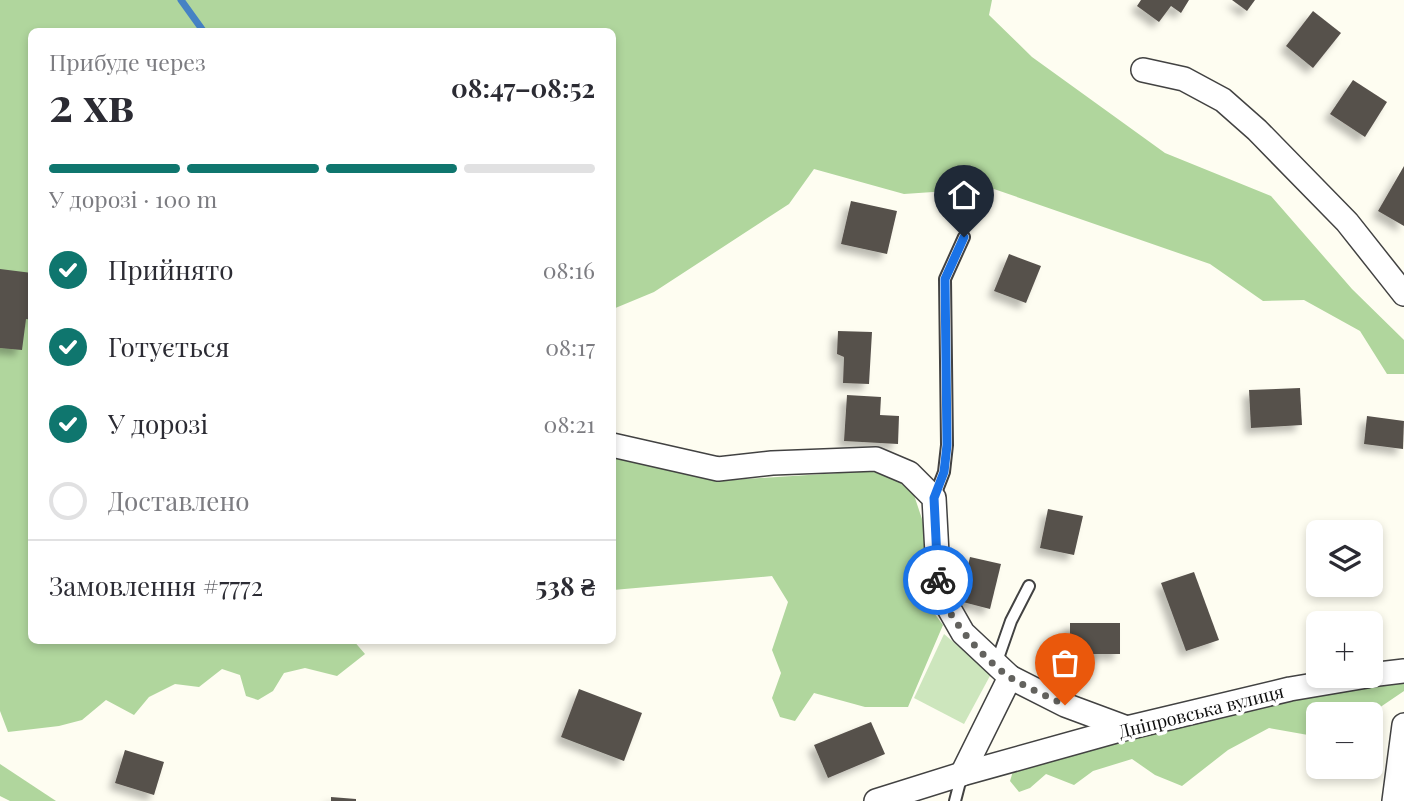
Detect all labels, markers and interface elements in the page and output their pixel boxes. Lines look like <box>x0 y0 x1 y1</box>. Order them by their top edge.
text: Прибуде через <box>49 46 206 77</box>
text: 08:47–08:52 <box>451 70 595 105</box>
text: 2 хв <box>49 72 134 134</box>
pin <box>934 165 994 237</box>
icon: home <box>945 176 983 214</box>
text: У дорозі · 100 m <box>49 183 217 214</box>
icon: check <box>49 251 87 289</box>
text: Прийнято <box>108 252 234 287</box>
text: 08:16 <box>543 254 595 285</box>
icon: check <box>49 328 87 366</box>
text: Готується <box>108 329 229 364</box>
text: 08:17 <box>545 331 595 362</box>
icon: check <box>49 405 87 443</box>
text: У дорозі <box>108 406 208 441</box>
text: 08:21 <box>544 408 595 439</box>
text: Доставлено <box>108 483 250 518</box>
map controls <box>1306 520 1383 779</box>
button: layers <box>1306 520 1383 597</box>
courier <box>903 545 973 615</box>
icon: bike <box>919 561 957 599</box>
text: Замовлення #7772 <box>49 568 263 603</box>
text: 538 ₴ <box>535 568 595 603</box>
button: + <box>1306 611 1383 688</box>
pin <box>1035 633 1095 705</box>
icon: bag <box>1046 644 1084 682</box>
street label: Дніпровська вулиця <box>1116 679 1286 743</box>
button: − <box>1306 702 1383 779</box>

